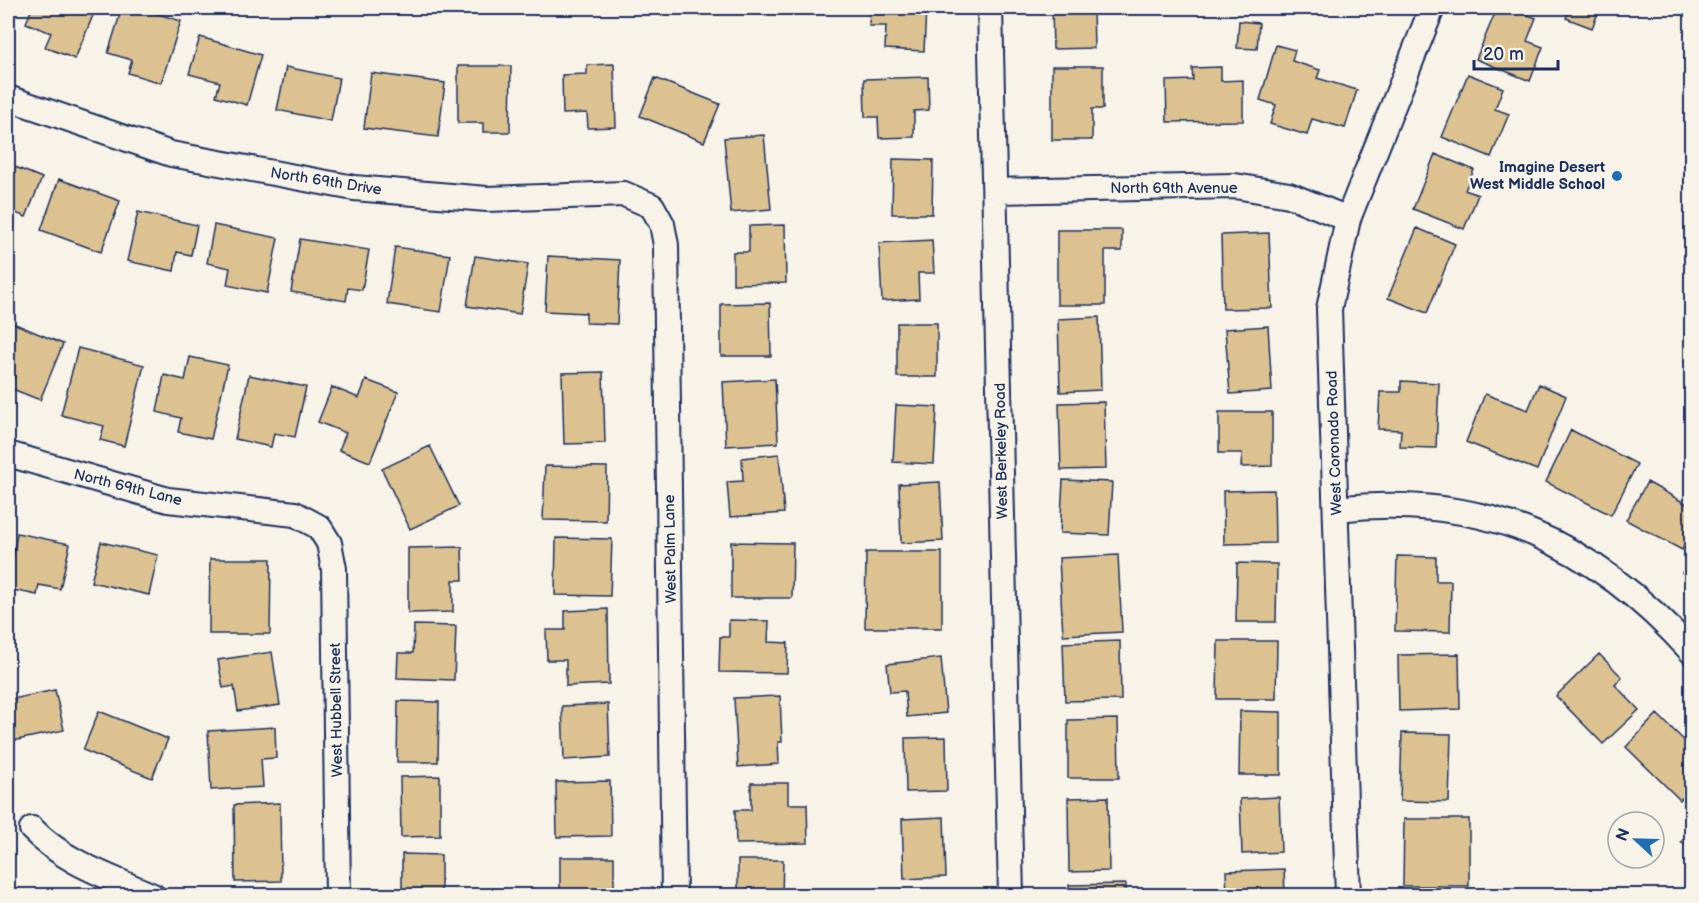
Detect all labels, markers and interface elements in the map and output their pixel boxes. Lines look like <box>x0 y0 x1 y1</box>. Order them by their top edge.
scale bar <box>1474 33 1558 71</box>
text: 20 m <box>1483 44 1524 65</box>
place label: Imagine Desert West Middle School <box>1470 158 1605 194</box>
street label: North 69th Drive <box>269 163 383 200</box>
marker: Imagine Desert West Middle School <box>1610 169 1624 183</box>
street label: North 69th Avenue <box>1110 179 1238 198</box>
street label: West Coronado Road <box>1322 370 1347 516</box>
street label: West Berkeley Road <box>991 383 1012 519</box>
street label: North 69th Lane <box>72 465 184 510</box>
street label: West Palm Lane <box>660 494 681 604</box>
street label: West Hubbell Street <box>326 642 347 777</box>
north arrow <box>1606 810 1666 870</box>
text: N <box>1612 826 1635 844</box>

